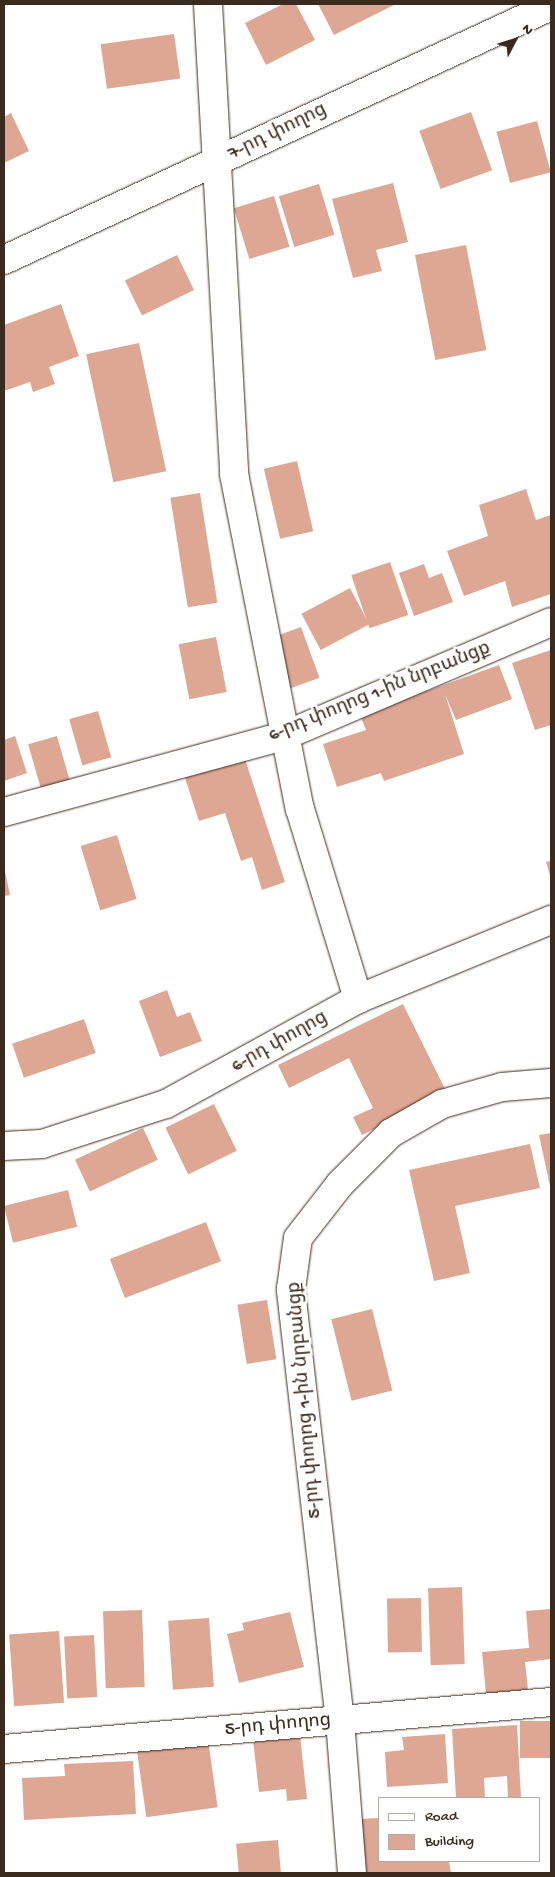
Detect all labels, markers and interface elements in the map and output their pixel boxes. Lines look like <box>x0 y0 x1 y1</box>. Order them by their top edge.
north arrow <box>490 15 540 65</box>
text: N <box>517 21 536 39</box>
street label: 7-րդ փողոց <box>225 99 331 167</box>
street label: 6-րդ փողոց 1-ին նրբանցք <box>266 638 494 748</box>
street label: 6-րդ փողոց <box>228 1007 332 1079</box>
street label: 5-րդ փողոց 1-ին նրբանցք <box>284 1281 328 1519</box>
street label: 5-րդ փողոց <box>224 1710 332 1742</box>
legend <box>378 1797 540 1862</box>
text: Road <box>425 1808 458 1826</box>
text: Building <box>425 1833 474 1851</box>

